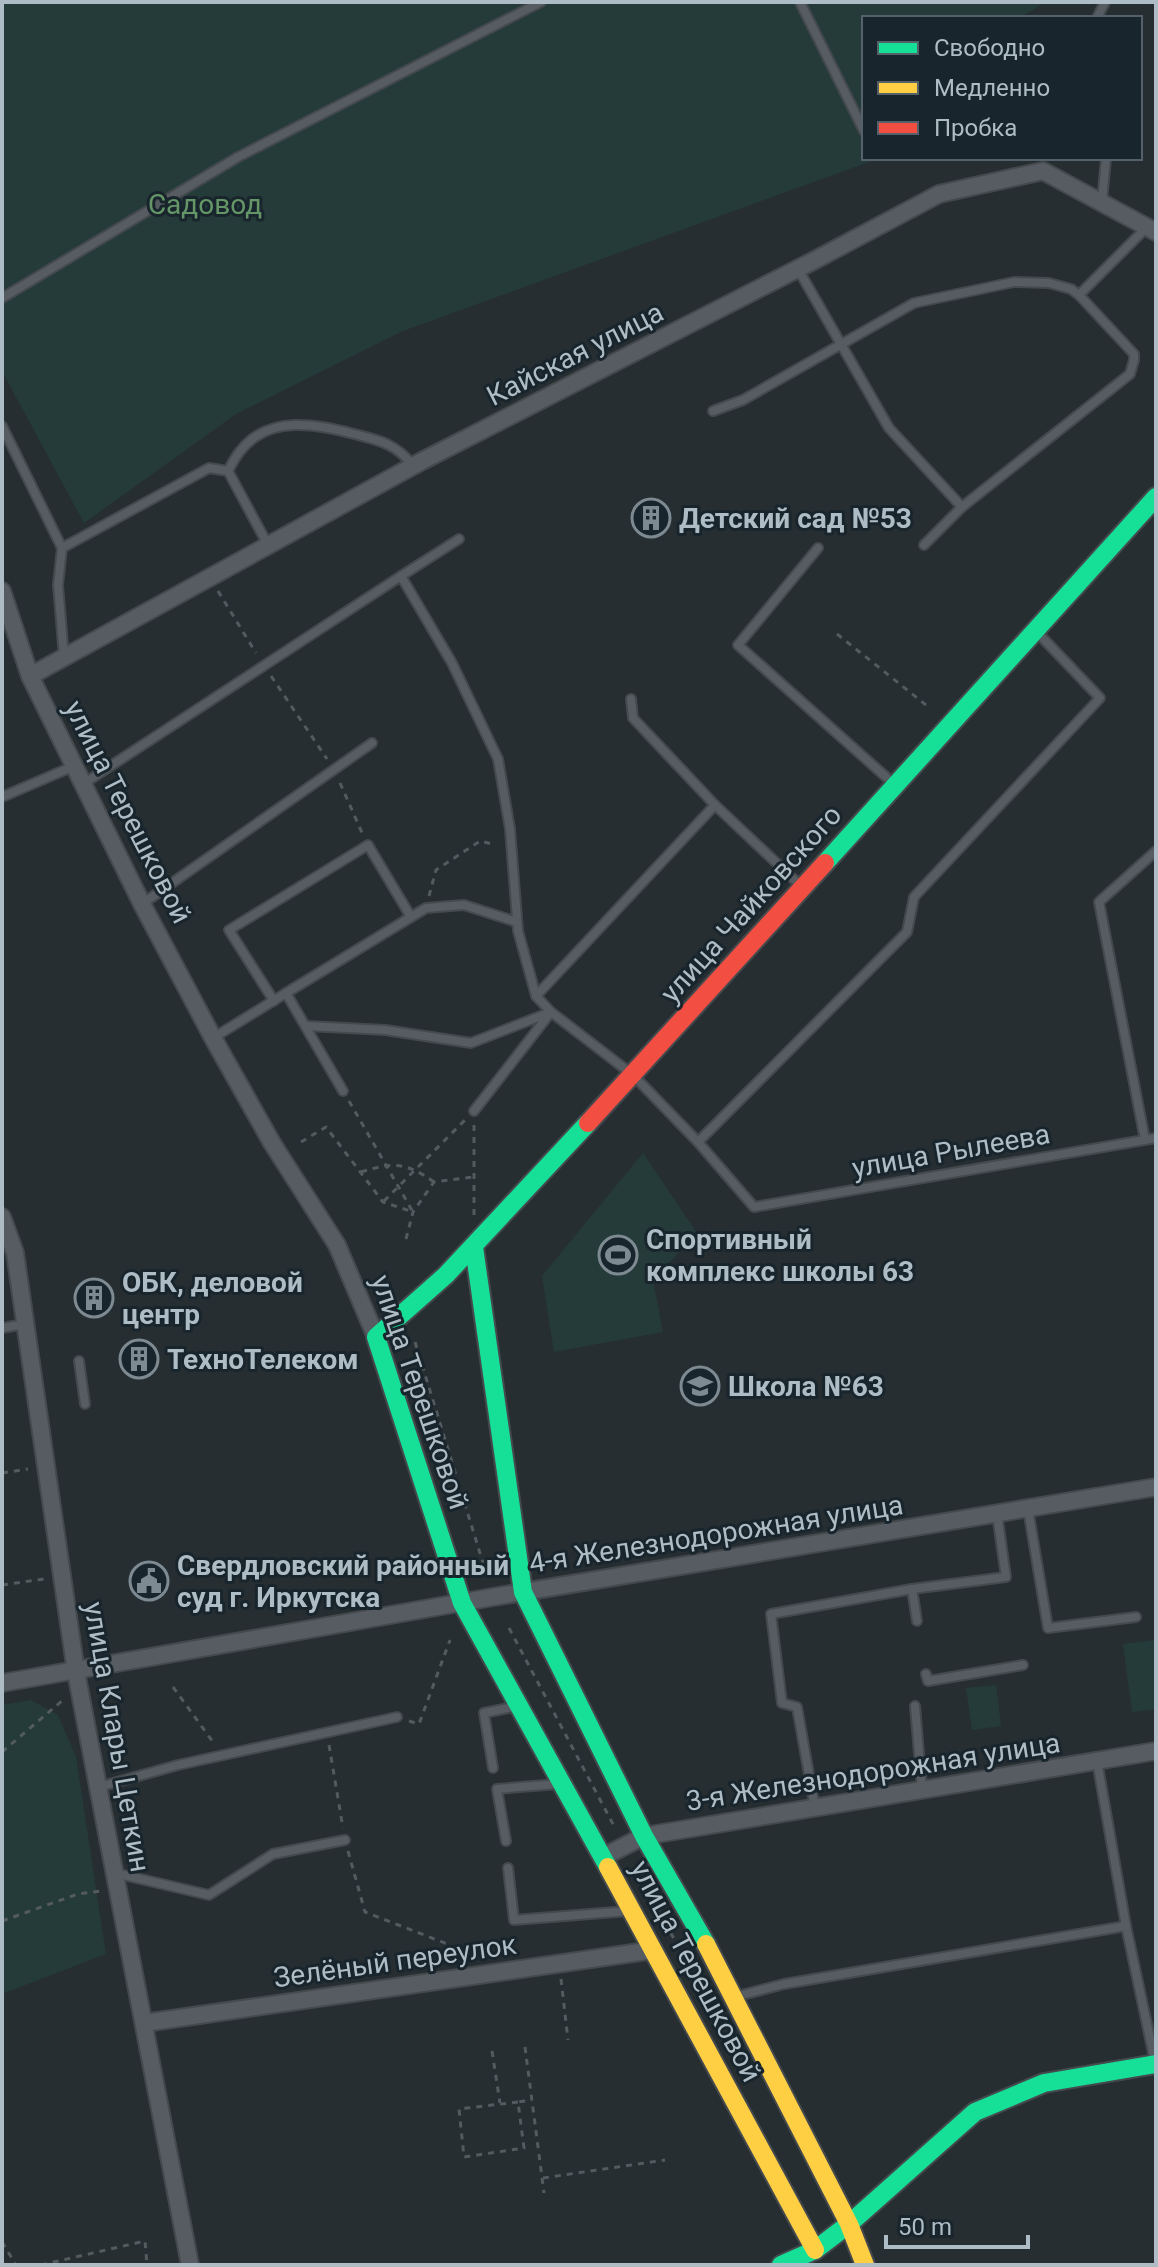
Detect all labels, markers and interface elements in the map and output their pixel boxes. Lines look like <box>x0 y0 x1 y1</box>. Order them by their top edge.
legend <box>862 16 1142 160</box>
text: Свободно <box>934 34 1045 62</box>
text: Медленно <box>934 74 1050 102</box>
text: Пробка <box>934 114 1017 142</box>
park label: Садовод <box>148 188 262 221</box>
street label: Кайская улица <box>481 295 669 413</box>
building icon: Детский сад №53 <box>630 497 672 539</box>
place label: Детский сад №53 <box>679 502 912 535</box>
street label: улица Терешковой <box>58 695 198 929</box>
street label: улица Чайковского <box>654 799 848 1009</box>
street label: улица Рылеева <box>849 1117 1053 1185</box>
place label: Спортивный комплекс школы 63 <box>646 1223 914 1288</box>
sports icon: Спортивный комплекс школы 63 <box>597 1234 639 1276</box>
place label: ОБК, деловой центр <box>122 1266 303 1331</box>
street label: улица Терешковой <box>364 1270 476 1514</box>
building icon: ОБК, деловой центр <box>73 1277 115 1319</box>
building icon: ТехноТелеком <box>118 1338 160 1380</box>
place label: ТехноТелеком <box>167 1343 359 1376</box>
school or university icon: Школа №63 <box>679 1365 721 1407</box>
place label: Школа №63 <box>728 1370 884 1403</box>
street label: 4-я Железнодорожная улица <box>527 1488 905 1580</box>
place label: Свердловский районный суд г. Иркутска <box>177 1549 509 1614</box>
public building icon: Свердловский районный суд г. Иркутска <box>128 1560 170 1602</box>
street label: улица Клары Цеткин <box>77 1599 157 1875</box>
street label: 3-я Железнодорожная улица <box>684 1726 1062 1818</box>
street label: улица Терешковой <box>624 1855 768 2087</box>
street label: Зелёный переулок <box>271 1928 519 1994</box>
scale bar <box>886 2199 1028 2249</box>
text: 50 m <box>898 2213 952 2241</box>

